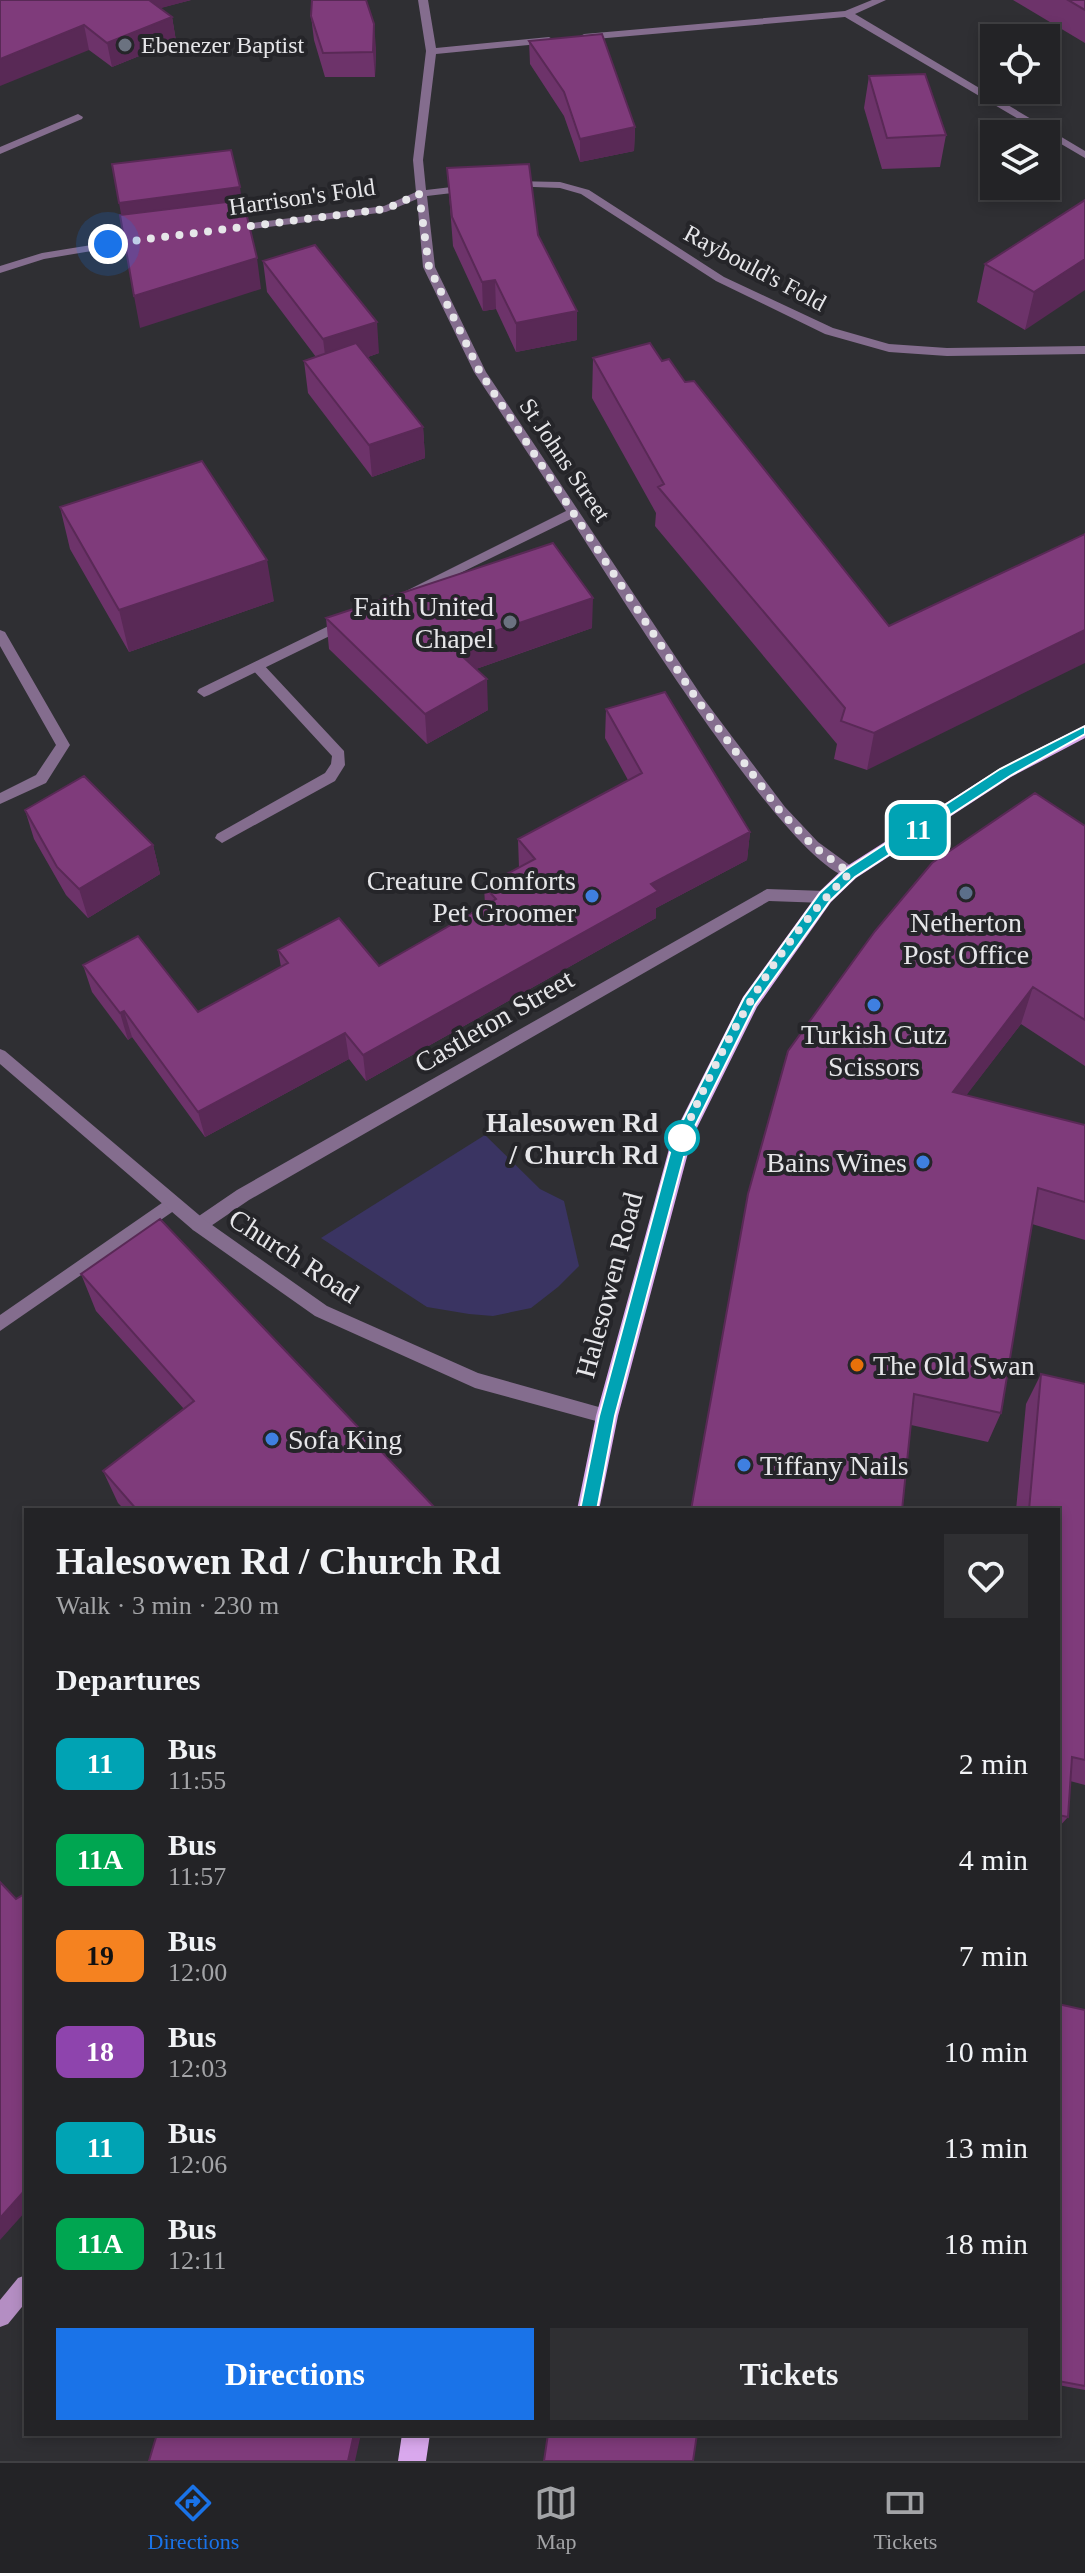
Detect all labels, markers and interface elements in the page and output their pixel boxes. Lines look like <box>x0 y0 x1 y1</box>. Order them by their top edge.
map controls <box>980 24 1060 200</box>
button: locate <box>980 24 1060 104</box>
place label: Ebenezer Baptist <box>141 32 305 58</box>
marker: Ebenezer Baptist <box>116 36 134 54</box>
button: layers <box>980 120 1060 200</box>
street label: Harrison's Fold <box>227 174 377 220</box>
street label: Raybould's Fold <box>680 220 830 316</box>
your location <box>88 224 128 264</box>
street label: St Johns Street <box>514 394 616 527</box>
place label: Faith United Chapel <box>353 591 494 654</box>
marker: Faith United Chapel <box>501 613 519 631</box>
line badge: 11 <box>882 804 954 856</box>
text: 11 <box>905 814 931 845</box>
place label: Creature Comforts Pet Groomer <box>367 865 577 928</box>
marker: Netherton Post Office <box>957 884 975 902</box>
marker: Creature Comforts Pet Groomer <box>583 887 601 905</box>
place label: Netherton Post Office <box>903 907 1029 970</box>
street label: Castleton Street <box>409 963 579 1079</box>
marker: Turkish Cutz Scissors <box>865 996 883 1014</box>
place label: Turkish Cutz Scissors <box>801 1019 947 1082</box>
place label: Halesowen Rd / Church Rd <box>486 1107 658 1170</box>
marker: Halesowen Rd / Church Rd <box>665 1121 699 1155</box>
place label: Bains Wines <box>766 1147 907 1178</box>
marker: Bains Wines <box>914 1153 932 1171</box>
street label: Halesowen Road <box>569 1189 649 1381</box>
street label: Church Road <box>223 1203 365 1309</box>
place label: The Old Swan <box>873 1350 1035 1381</box>
marker: The Old Swan <box>848 1356 866 1374</box>
place label: Sofa King <box>288 1424 402 1455</box>
marker: Sofa King <box>263 1430 281 1448</box>
place label: Tiffany Nails <box>760 1450 909 1481</box>
marker: Tiffany Nails <box>735 1456 753 1474</box>
button: heart <box>944 1534 1028 1618</box>
text: Halesowen Rd / Church Rd <box>56 1540 501 1582</box>
text: Walk · 3 min · 230 m <box>56 1591 279 1620</box>
text: Departures <box>56 1663 200 1696</box>
text: Bus <box>168 1732 216 1765</box>
text: 2 min <box>959 1747 1028 1780</box>
text: 11 <box>87 1748 113 1779</box>
text: 11:55 <box>168 1766 226 1795</box>
text: Bus <box>168 1828 216 1861</box>
text: 4 min <box>959 1843 1028 1876</box>
text: 11A <box>77 1844 123 1875</box>
text: 11:57 <box>168 1862 226 1891</box>
text: Bus <box>168 1924 216 1957</box>
text: 7 min <box>959 1939 1028 1972</box>
text: 19 <box>86 1940 114 1971</box>
text: 12:00 <box>168 1958 227 1987</box>
text: Bus <box>168 2020 216 2053</box>
text: 10 min <box>944 2035 1028 2068</box>
text: 18 <box>86 2036 114 2067</box>
text: 12:03 <box>168 2054 227 2083</box>
text: Bus <box>168 2116 216 2149</box>
text: 13 min <box>944 2131 1028 2164</box>
text: 11 <box>87 2132 113 2163</box>
text: 12:06 <box>168 2150 227 2179</box>
text: Bus <box>168 2212 216 2245</box>
text: 18 min <box>944 2227 1028 2260</box>
text: 11A <box>77 2228 123 2259</box>
text: 12:11 <box>168 2246 226 2275</box>
button: Directions <box>56 2328 534 2420</box>
button: Tickets <box>550 2328 1028 2420</box>
tab: Directions <box>148 2481 239 2555</box>
tab: Map <box>534 2481 578 2555</box>
tab: Tickets <box>873 2481 937 2555</box>

